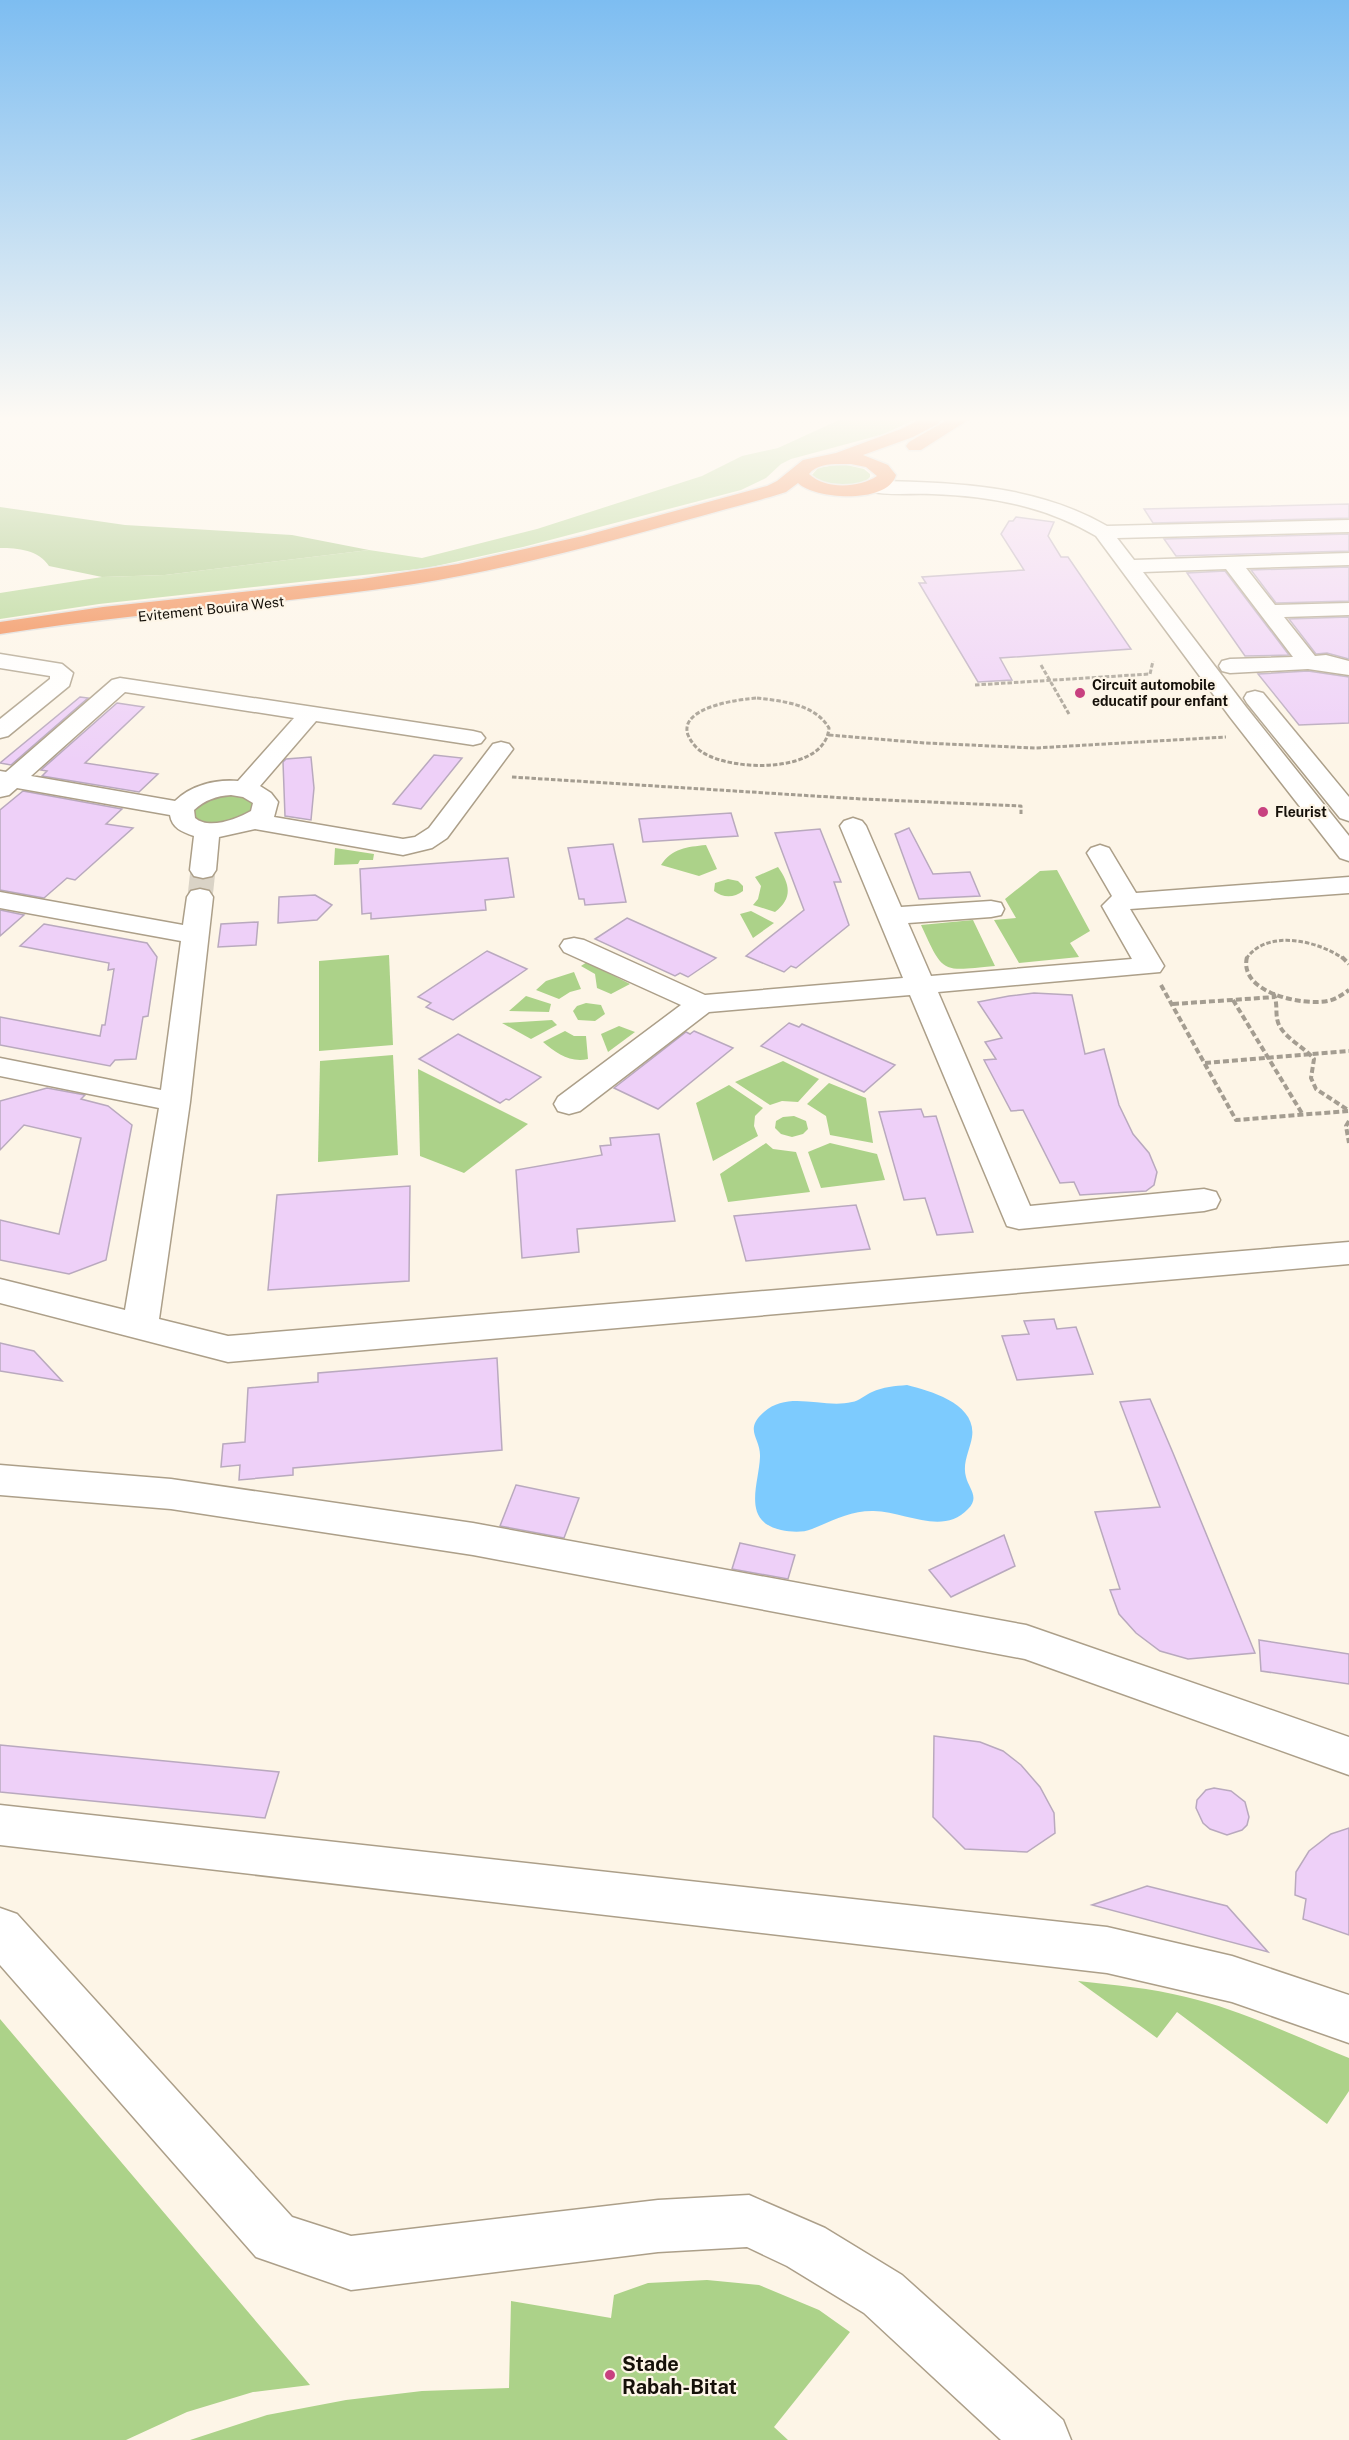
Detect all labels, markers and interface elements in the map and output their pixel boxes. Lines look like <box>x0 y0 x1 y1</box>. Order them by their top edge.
street label: Evitement Bouira West <box>137 593 285 625</box>
place label: Circuit automobile educatif pour enfant <box>1092 677 1228 709</box>
marker: Circuit automobile educatif pour enfant <box>1073 686 1087 700</box>
place label: Fleurist <box>1275 804 1327 820</box>
marker: Fleurist <box>1256 805 1270 819</box>
place label: Stade Rabah-Bitat <box>622 2352 737 2399</box>
marker: Stade Rabah-Bitat <box>603 2368 617 2382</box>

